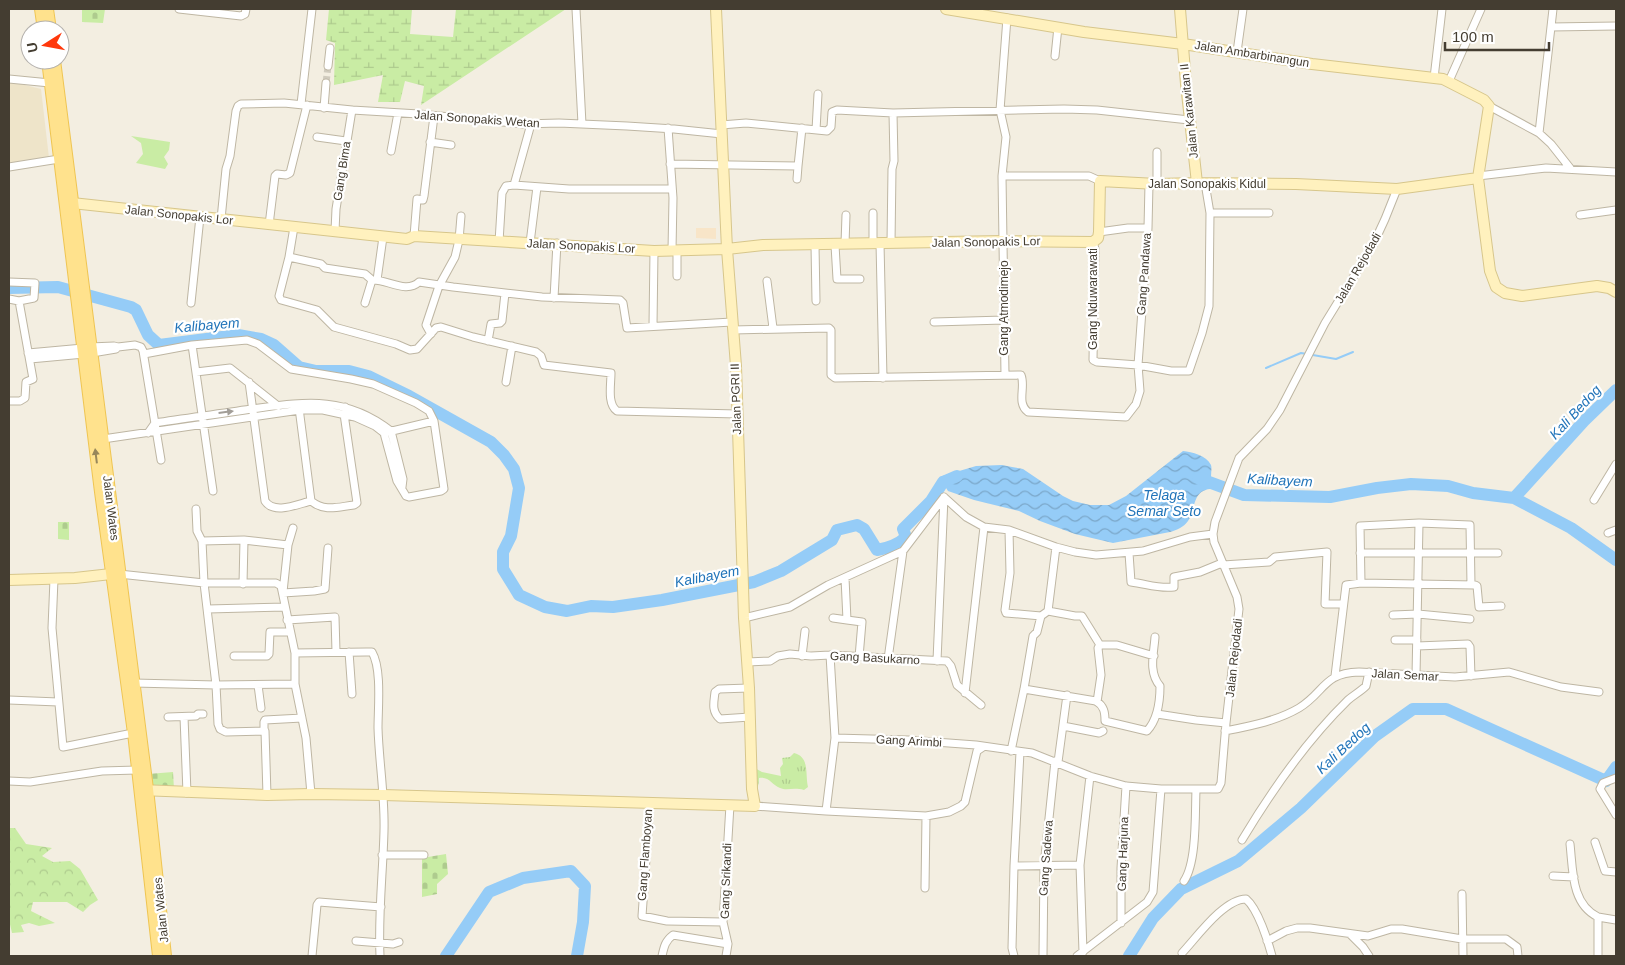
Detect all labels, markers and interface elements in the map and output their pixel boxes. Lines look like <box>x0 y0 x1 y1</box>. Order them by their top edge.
north arrow <box>20 20 70 70</box>
scale bar <box>1445 20 1549 52</box>
text: 100 m <box>1452 28 1494 45</box>
street label: Jalan Ambarbinangun <box>1194 38 1310 70</box>
text: U <box>23 41 41 54</box>
street label: Jalan Karawitan II <box>1177 63 1201 159</box>
street label: Jalan Sonopakis Wetan <box>414 108 540 130</box>
street label: Gang Bima <box>330 140 354 202</box>
street label: Jalan Sonopakis Kidul <box>1148 177 1266 191</box>
street label: Jalan Sonopakis Lor <box>124 202 234 228</box>
street label: Jalan Rejodadi <box>1332 230 1384 306</box>
street label: Gang Pandawa <box>1134 232 1154 316</box>
street label: Jalan Sonopakis Lor <box>932 234 1040 250</box>
street label: Jalan Sonopakis Lor <box>526 236 636 256</box>
street label: Gang Nduwarawati <box>1086 248 1100 350</box>
street label: Gang Atmodimejo <box>997 260 1011 356</box>
water label: Kalibayem <box>174 314 241 336</box>
street label: Jalan PGRI II <box>728 363 744 435</box>
water label: Kali Bedog <box>1546 382 1604 442</box>
one-way arrow <box>219 408 235 416</box>
one-way arrow <box>92 448 100 464</box>
water label: Kalibayem <box>1247 470 1313 490</box>
street label: Jalan Wates <box>100 475 122 541</box>
water label: Telaga Semar Seto <box>1127 487 1201 519</box>
water label: Kalibayem <box>673 562 741 590</box>
street label: Jalan Rejodadi <box>1223 618 1245 698</box>
street label: Gang Basukarno <box>830 649 921 667</box>
street label: Jalan Semar <box>1371 666 1439 684</box>
water label: Kali Bedog <box>1313 719 1373 777</box>
street label: Gang Arimbi <box>876 732 942 750</box>
street label: Gang Flamboyan <box>635 809 655 901</box>
street label: Gang Harjuna <box>1115 816 1131 892</box>
street label: Gang Sadewa <box>1036 819 1056 896</box>
street label: Gang Srikandi <box>718 843 734 919</box>
street label: Jalan Wates <box>151 877 171 943</box>

